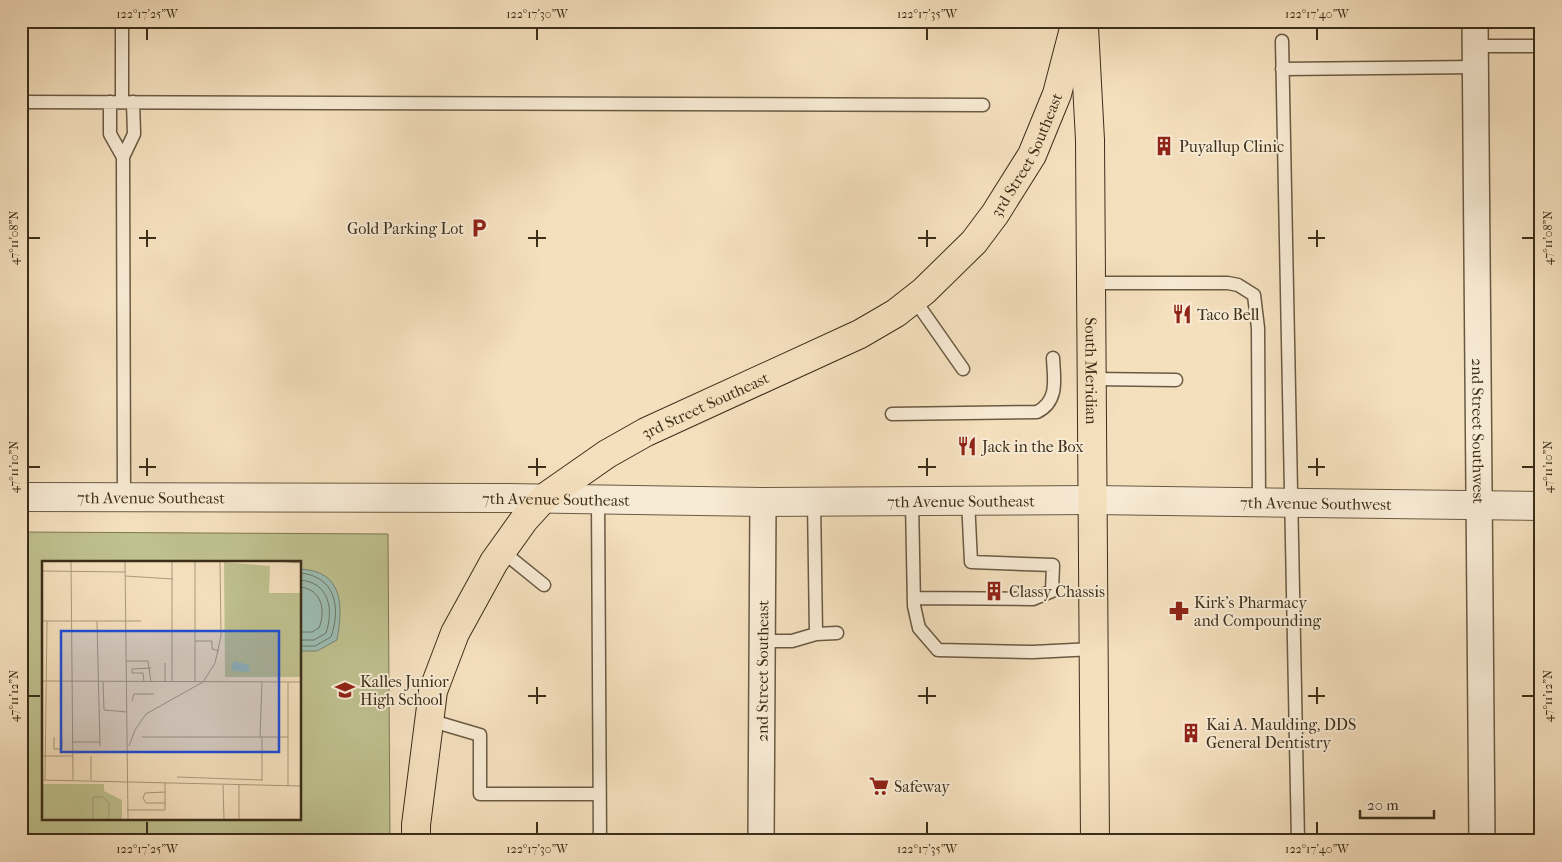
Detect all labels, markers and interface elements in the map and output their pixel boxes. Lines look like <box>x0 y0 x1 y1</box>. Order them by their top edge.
text: 122°17'25"W <box>116 7 179 21</box>
text: 122°17'30"W <box>506 7 569 21</box>
text: 122°17'35"W <box>897 7 958 21</box>
text: 122°17'40"W <box>1285 7 1350 21</box>
street label: 3rd Street Southeast <box>986 90 1067 221</box>
building icon: Puyallup Clinic <box>1153 135 1175 157</box>
place label: Puyallup Clinic <box>1179 137 1284 156</box>
text: 47°11'08"N <box>7 211 21 265</box>
text: 47°11'08"N <box>1541 211 1555 265</box>
parking icon: Gold Parking Lot <box>468 217 490 239</box>
place label: Gold Parking Lot <box>347 219 464 238</box>
restaurant icon: Taco Bell <box>1171 303 1193 325</box>
place label: Taco Bell <box>1197 305 1260 324</box>
street label: South Meridian <box>1081 317 1101 425</box>
street label: 2nd Street Southwest <box>1468 358 1488 504</box>
street label: 3rd Street Southeast <box>638 368 772 443</box>
restaurant icon: Jack in the Box <box>956 435 978 457</box>
place label: Jack in the Box <box>980 437 1084 456</box>
text: 47°11'10"N <box>7 441 21 493</box>
text: 47°11'10"N <box>1541 441 1555 493</box>
street label: 7th Avenue Southeast <box>77 488 225 507</box>
street label: 7th Avenue Southeast <box>482 489 630 510</box>
street label: 7th Avenue Southeast <box>887 491 1035 511</box>
street label: 7th Avenue Southwest <box>1240 493 1392 514</box>
inset map <box>42 561 301 820</box>
building icon: Classy Chassis <box>983 580 1005 602</box>
place label: Classy Chassis <box>1009 582 1105 601</box>
place label: Kirk's Pharmacy and Compounding <box>1194 593 1322 630</box>
street label: 2nd Street Southeast <box>753 600 772 742</box>
pharmacy icon: Kirk's Pharmacy and Compounding <box>1168 600 1190 622</box>
text: 47°11'12"N <box>7 670 21 722</box>
text: 47°11'12"N <box>1541 670 1555 722</box>
place label: Kalles Junior High School <box>360 672 449 709</box>
school or university icon: Kalles Junior High School <box>334 679 356 701</box>
place label: Kai A. Maulding, DDS General Dentistry <box>1206 715 1356 752</box>
building icon: Kai A. Maulding, DDS General Dentistry <box>1180 722 1202 744</box>
supermarket icon: Safeway <box>868 775 890 797</box>
place label: Safeway <box>894 777 950 796</box>
scale bar <box>1360 787 1433 819</box>
text: 20 m <box>1367 796 1399 814</box>
text: 122°17'25"W <box>116 842 179 856</box>
text: 122°17'30"W <box>506 842 569 856</box>
text: 122°17'35"W <box>897 842 958 856</box>
text: 122°17'40"W <box>1285 842 1350 856</box>

